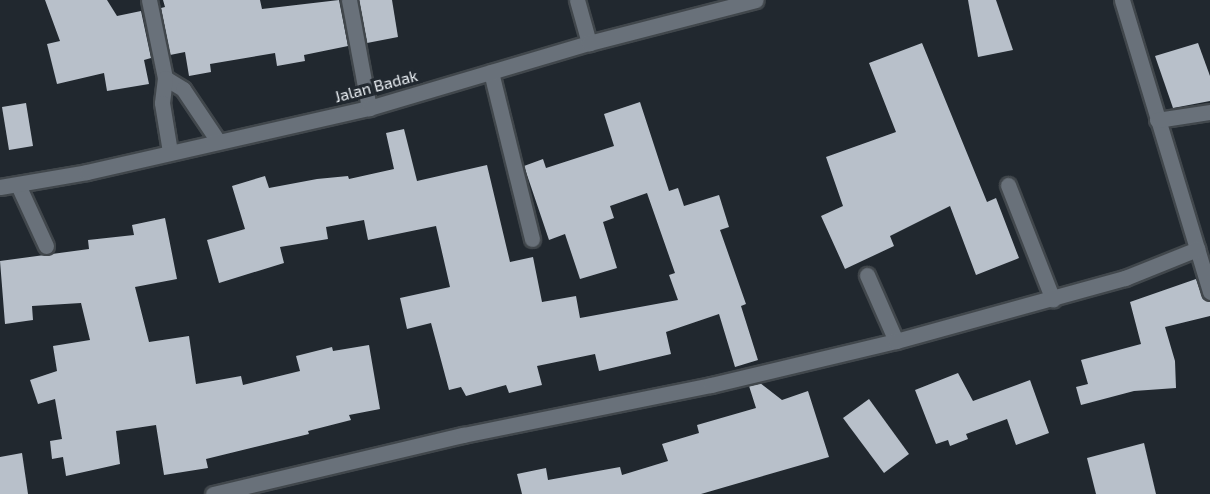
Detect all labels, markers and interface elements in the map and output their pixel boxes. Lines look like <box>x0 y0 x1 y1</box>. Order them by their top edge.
street label: Jalan Badak <box>332 66 420 106</box>

